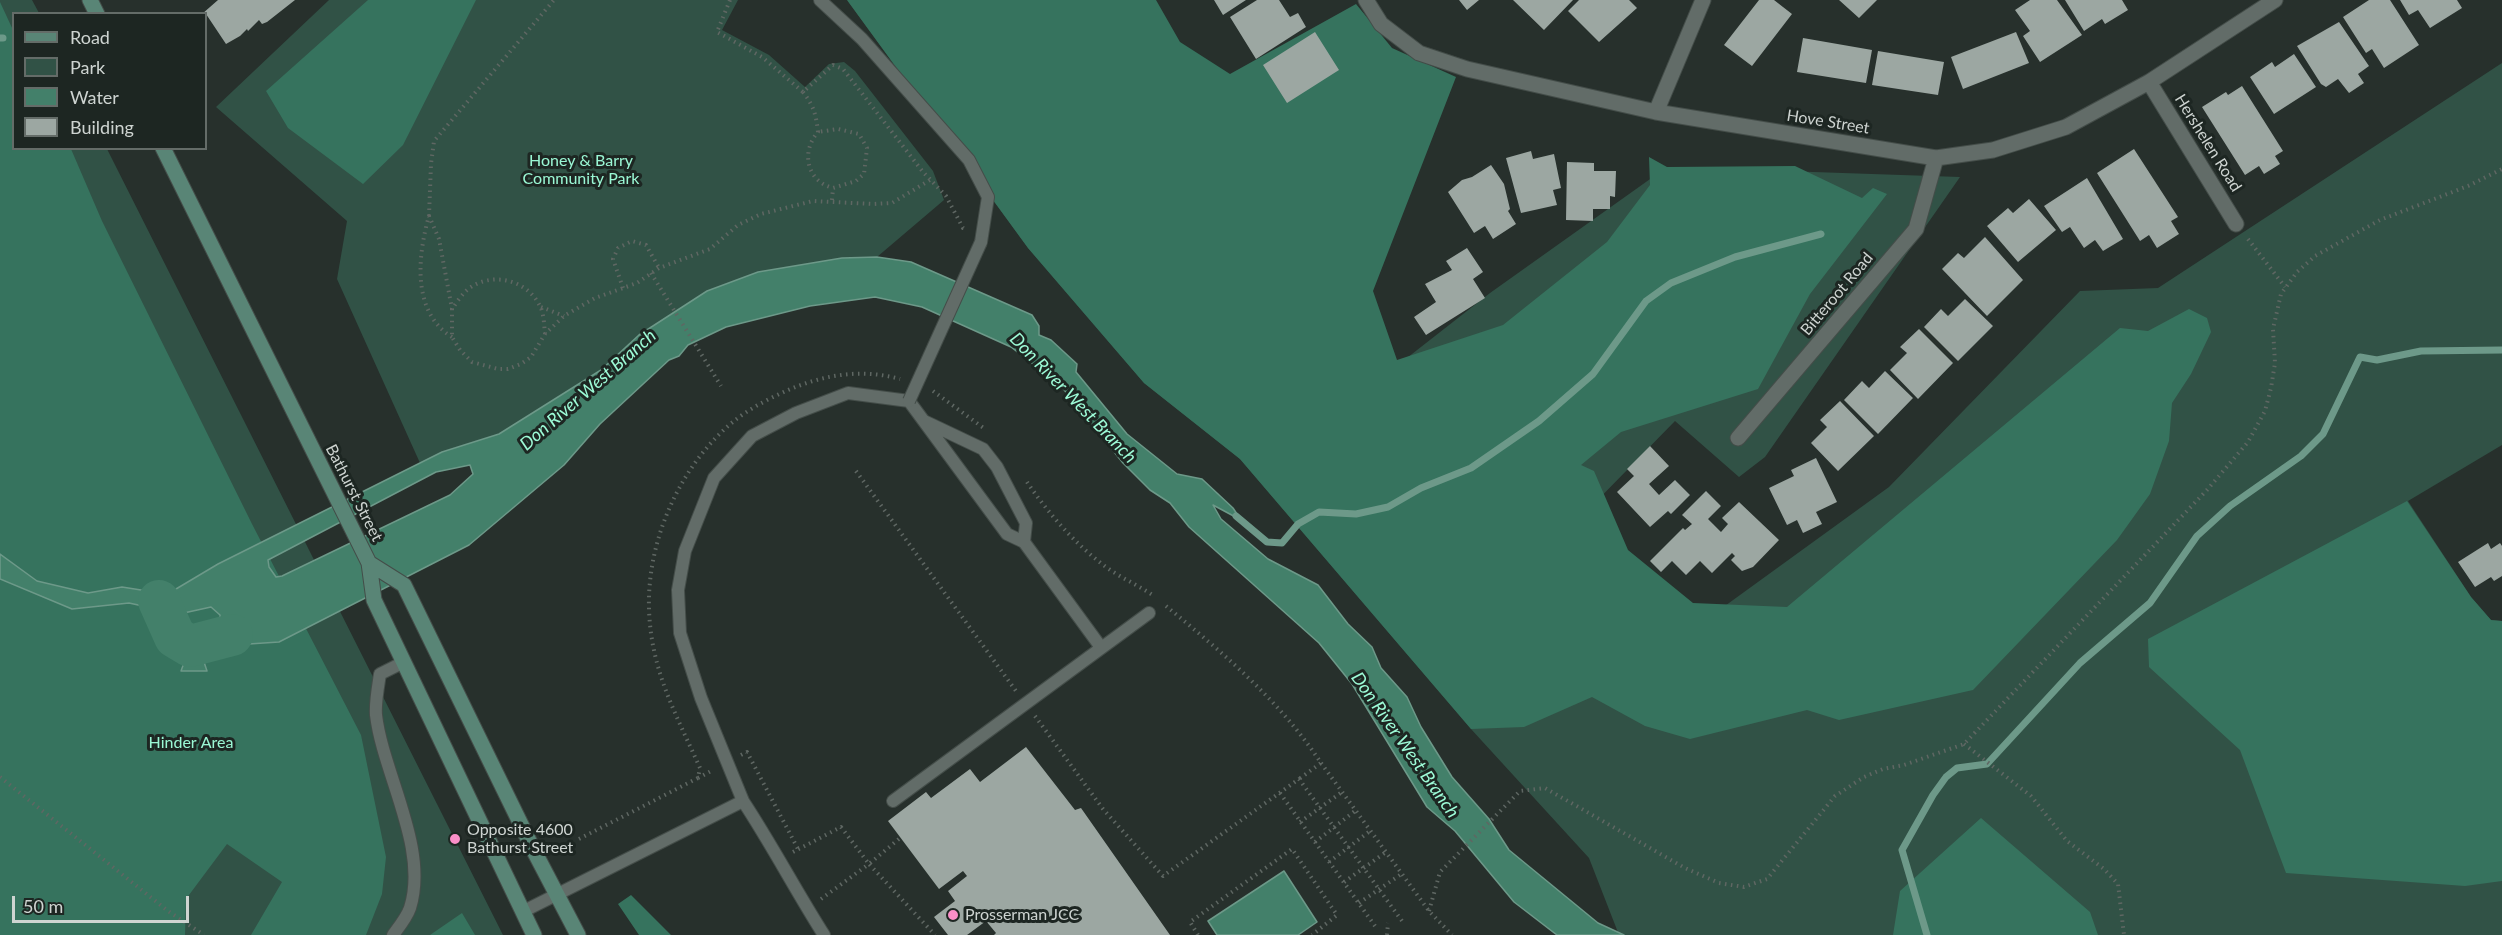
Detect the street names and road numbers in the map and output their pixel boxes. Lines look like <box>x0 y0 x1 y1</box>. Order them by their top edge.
street label: Hershelen Road <box>2170 91 2246 195</box>
street label: Hove Street <box>1785 106 1871 138</box>
street label: Bitteroot Road <box>1797 249 1877 339</box>
street label: Bathurst Street <box>321 441 387 545</box>

